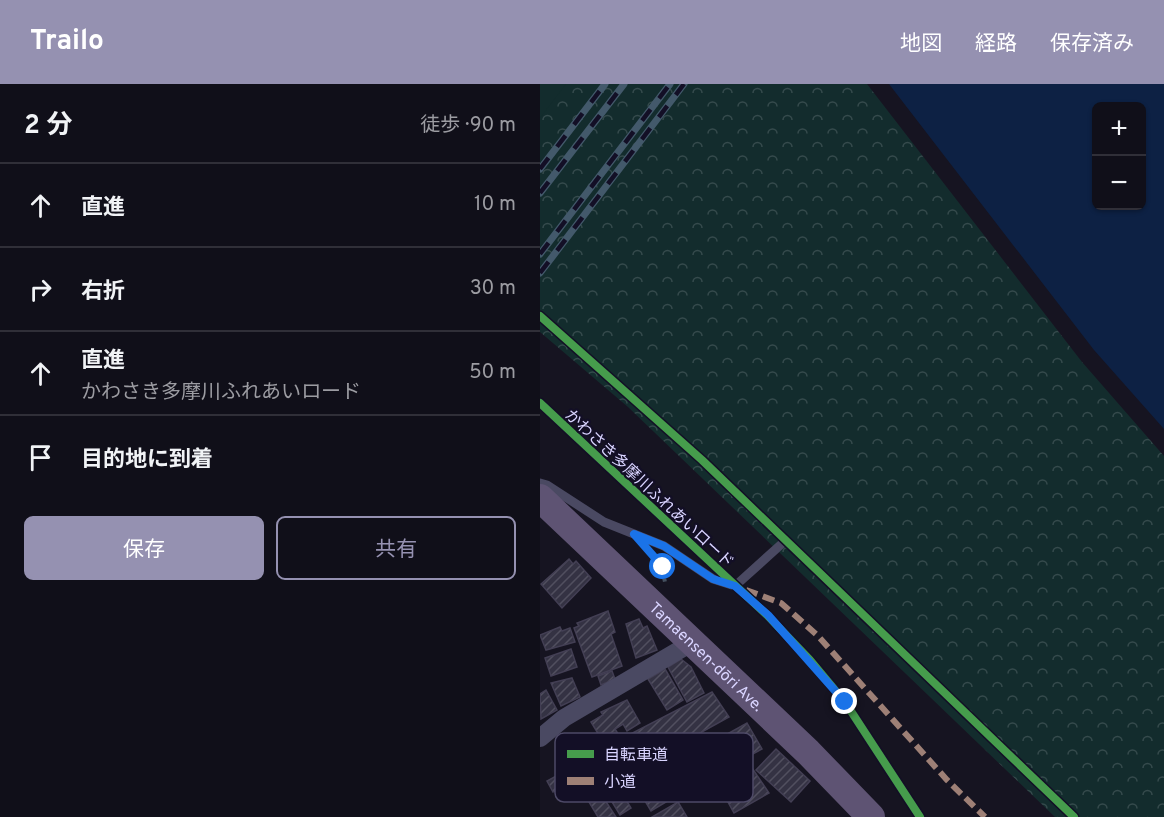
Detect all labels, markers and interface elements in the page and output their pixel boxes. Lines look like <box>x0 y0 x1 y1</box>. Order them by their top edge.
text: Trailo <box>30 24 104 60</box>
text: 地図 <box>900 31 942 58</box>
text: 経路 <box>975 31 1017 58</box>
text: 保存済み <box>1050 31 1134 58</box>
map controls <box>1092 102 1146 210</box>
button: + <box>1092 102 1146 156</box>
text: 2 分 <box>24 110 72 143</box>
text: 徒歩 · 90 m <box>420 113 516 139</box>
button: − <box>1092 156 1146 210</box>
icon: ahead <box>24 189 57 222</box>
text: 10 m <box>474 192 516 218</box>
text: 直進 <box>81 195 125 222</box>
icon: right <box>24 273 57 306</box>
text: 30 m <box>470 276 516 302</box>
text: 右折 <box>81 279 125 306</box>
text: 直進 <box>81 348 125 375</box>
icon: ahead <box>24 357 57 390</box>
text: 50 m <box>469 360 516 386</box>
text: かわさき多摩川ふれあいロード <box>81 380 361 406</box>
street label: かわさき多摩川ふれあいロード <box>560 406 737 573</box>
icon: arrive <box>24 441 57 474</box>
text: 目的地に到着 <box>81 447 213 474</box>
button: 保存 <box>24 516 264 580</box>
button: 共有 <box>276 516 516 580</box>
route start <box>649 553 675 579</box>
street label: Tamaensen-dōri Ave. <box>644 599 767 717</box>
route end <box>831 688 857 714</box>
legend <box>555 733 753 802</box>
text: 自転車道 <box>604 746 668 766</box>
text: 小道 <box>604 773 636 793</box>

